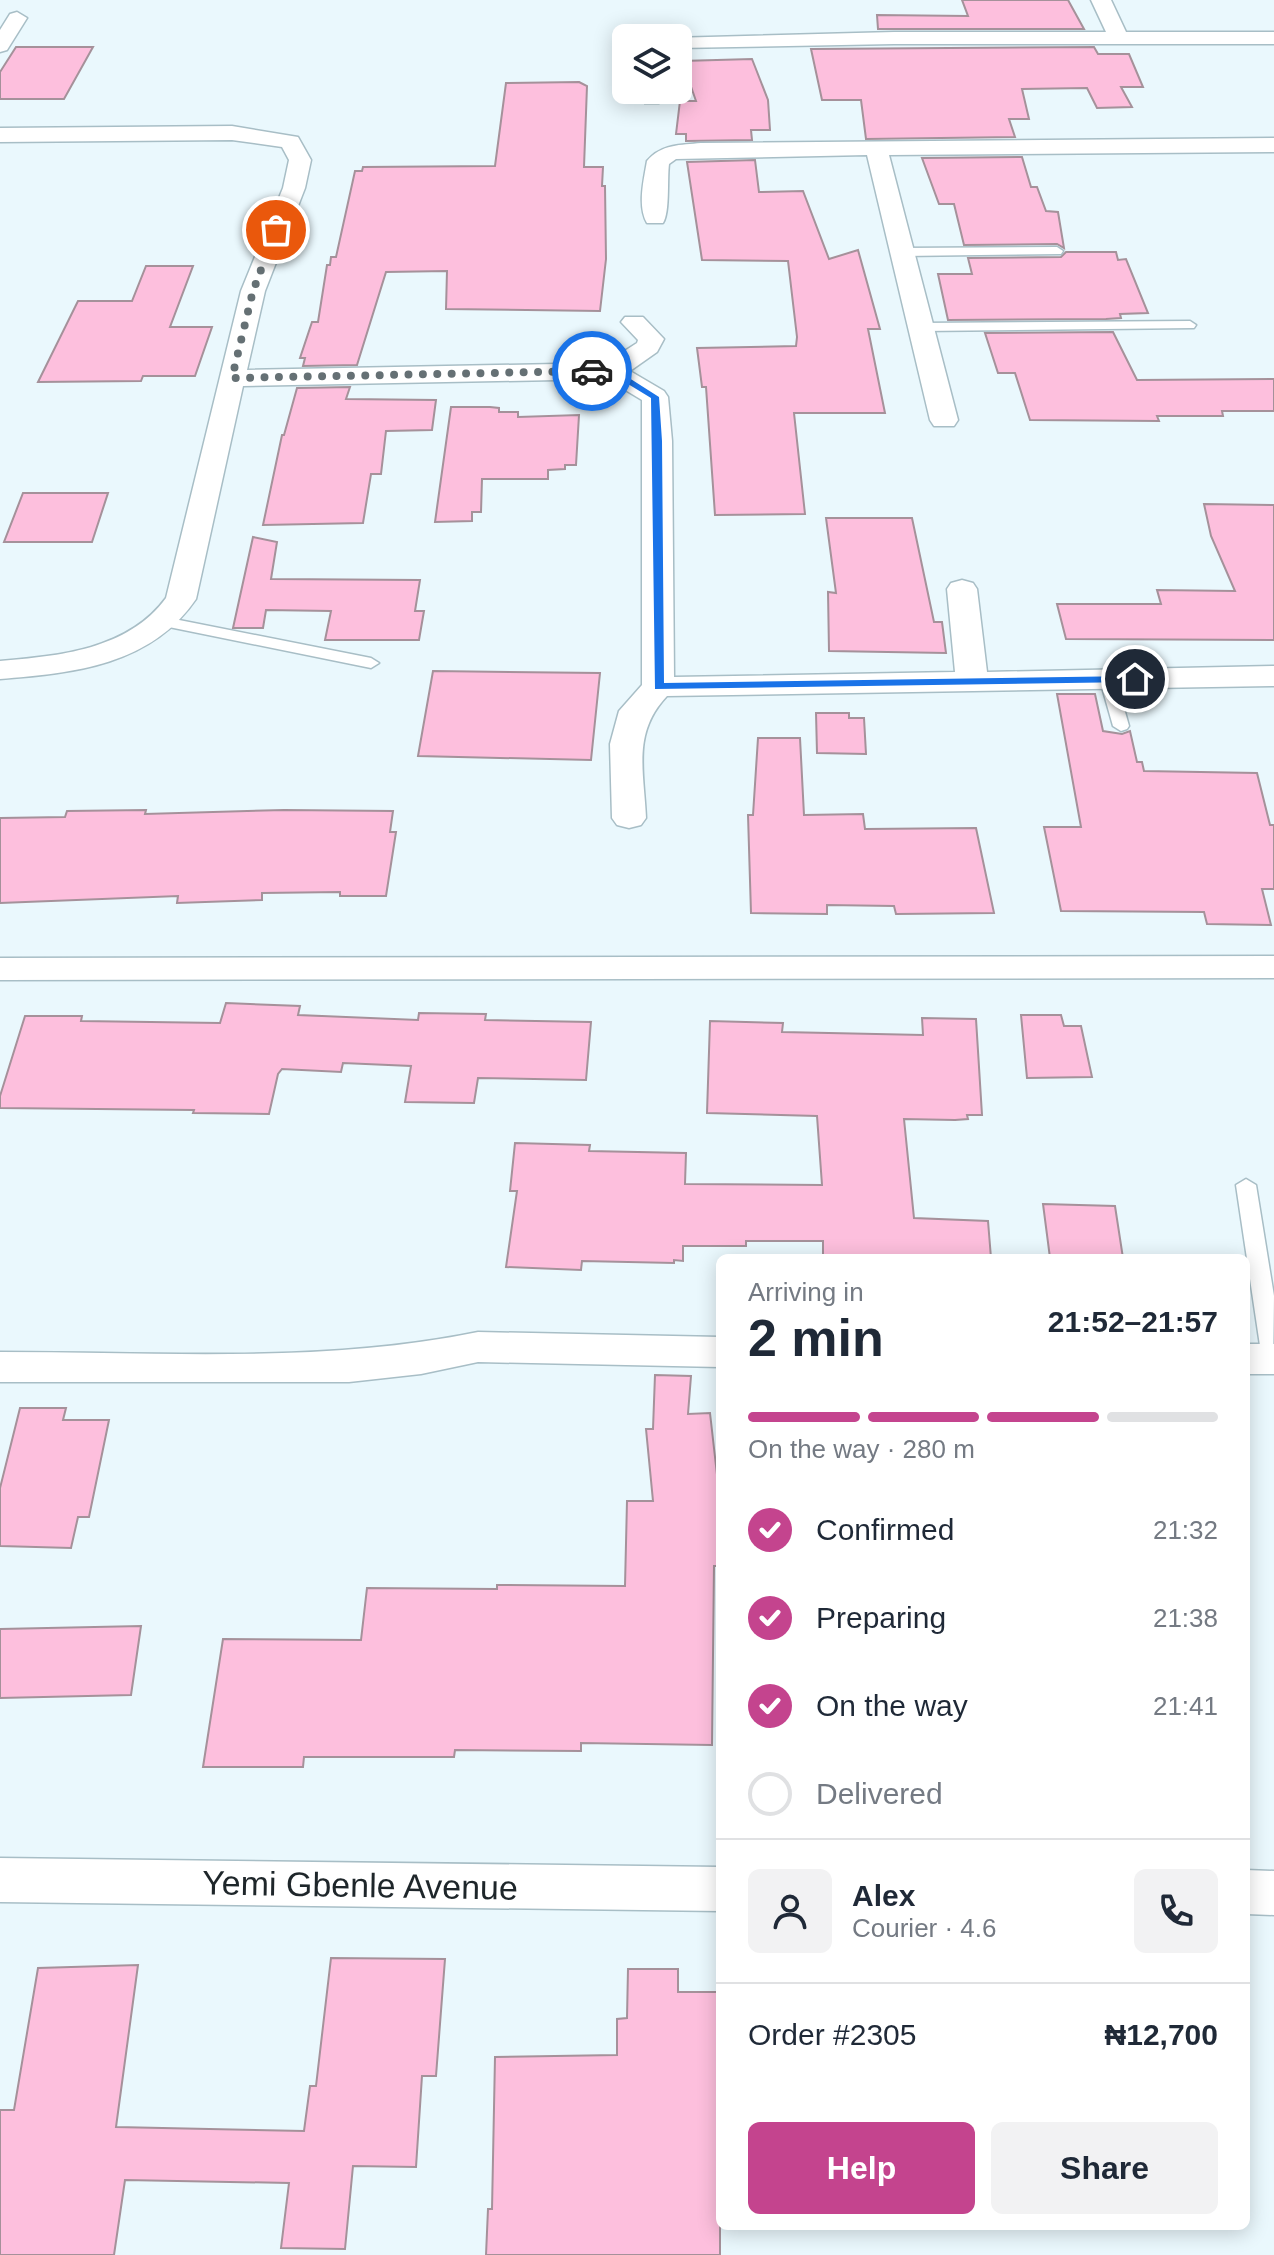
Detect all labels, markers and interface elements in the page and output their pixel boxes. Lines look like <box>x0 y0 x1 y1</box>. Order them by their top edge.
map controls <box>612 24 692 104</box>
button: layers <box>612 24 692 104</box>
pin <box>242 196 310 264</box>
icon: bag <box>254 208 298 252</box>
courier <box>552 331 632 411</box>
icon: car <box>570 349 614 393</box>
pin <box>1101 645 1169 713</box>
icon: home <box>1113 657 1157 701</box>
text: Arriving in <box>748 1277 864 1307</box>
text: 21:52–21:57 <box>1048 1305 1218 1338</box>
text: 2 min <box>748 1309 884 1367</box>
text: On the way · 280 m <box>748 1434 975 1464</box>
icon: check <box>748 1508 792 1552</box>
text: Confirmed <box>816 1513 954 1546</box>
text: 21:32 <box>1153 1515 1218 1545</box>
icon: check <box>748 1596 792 1640</box>
text: Preparing <box>816 1601 946 1634</box>
text: 21:38 <box>1153 1603 1218 1633</box>
icon: check <box>748 1684 792 1728</box>
text: On the way <box>816 1689 968 1722</box>
text: 21:41 <box>1153 1691 1218 1721</box>
text: Delivered <box>816 1777 943 1810</box>
street label: Yemi Gbenle Avenue <box>202 1863 518 1907</box>
button: person <box>748 1869 832 1953</box>
button: phone <box>1134 1869 1218 1953</box>
text: Alex <box>852 1879 915 1912</box>
text: Courier · 4.6 <box>852 1913 997 1943</box>
text: Order #2305 <box>748 2018 916 2051</box>
text: ₦12,700 <box>1105 2018 1218 2051</box>
button: Help <box>748 2122 975 2214</box>
button: Share <box>991 2122 1218 2214</box>

